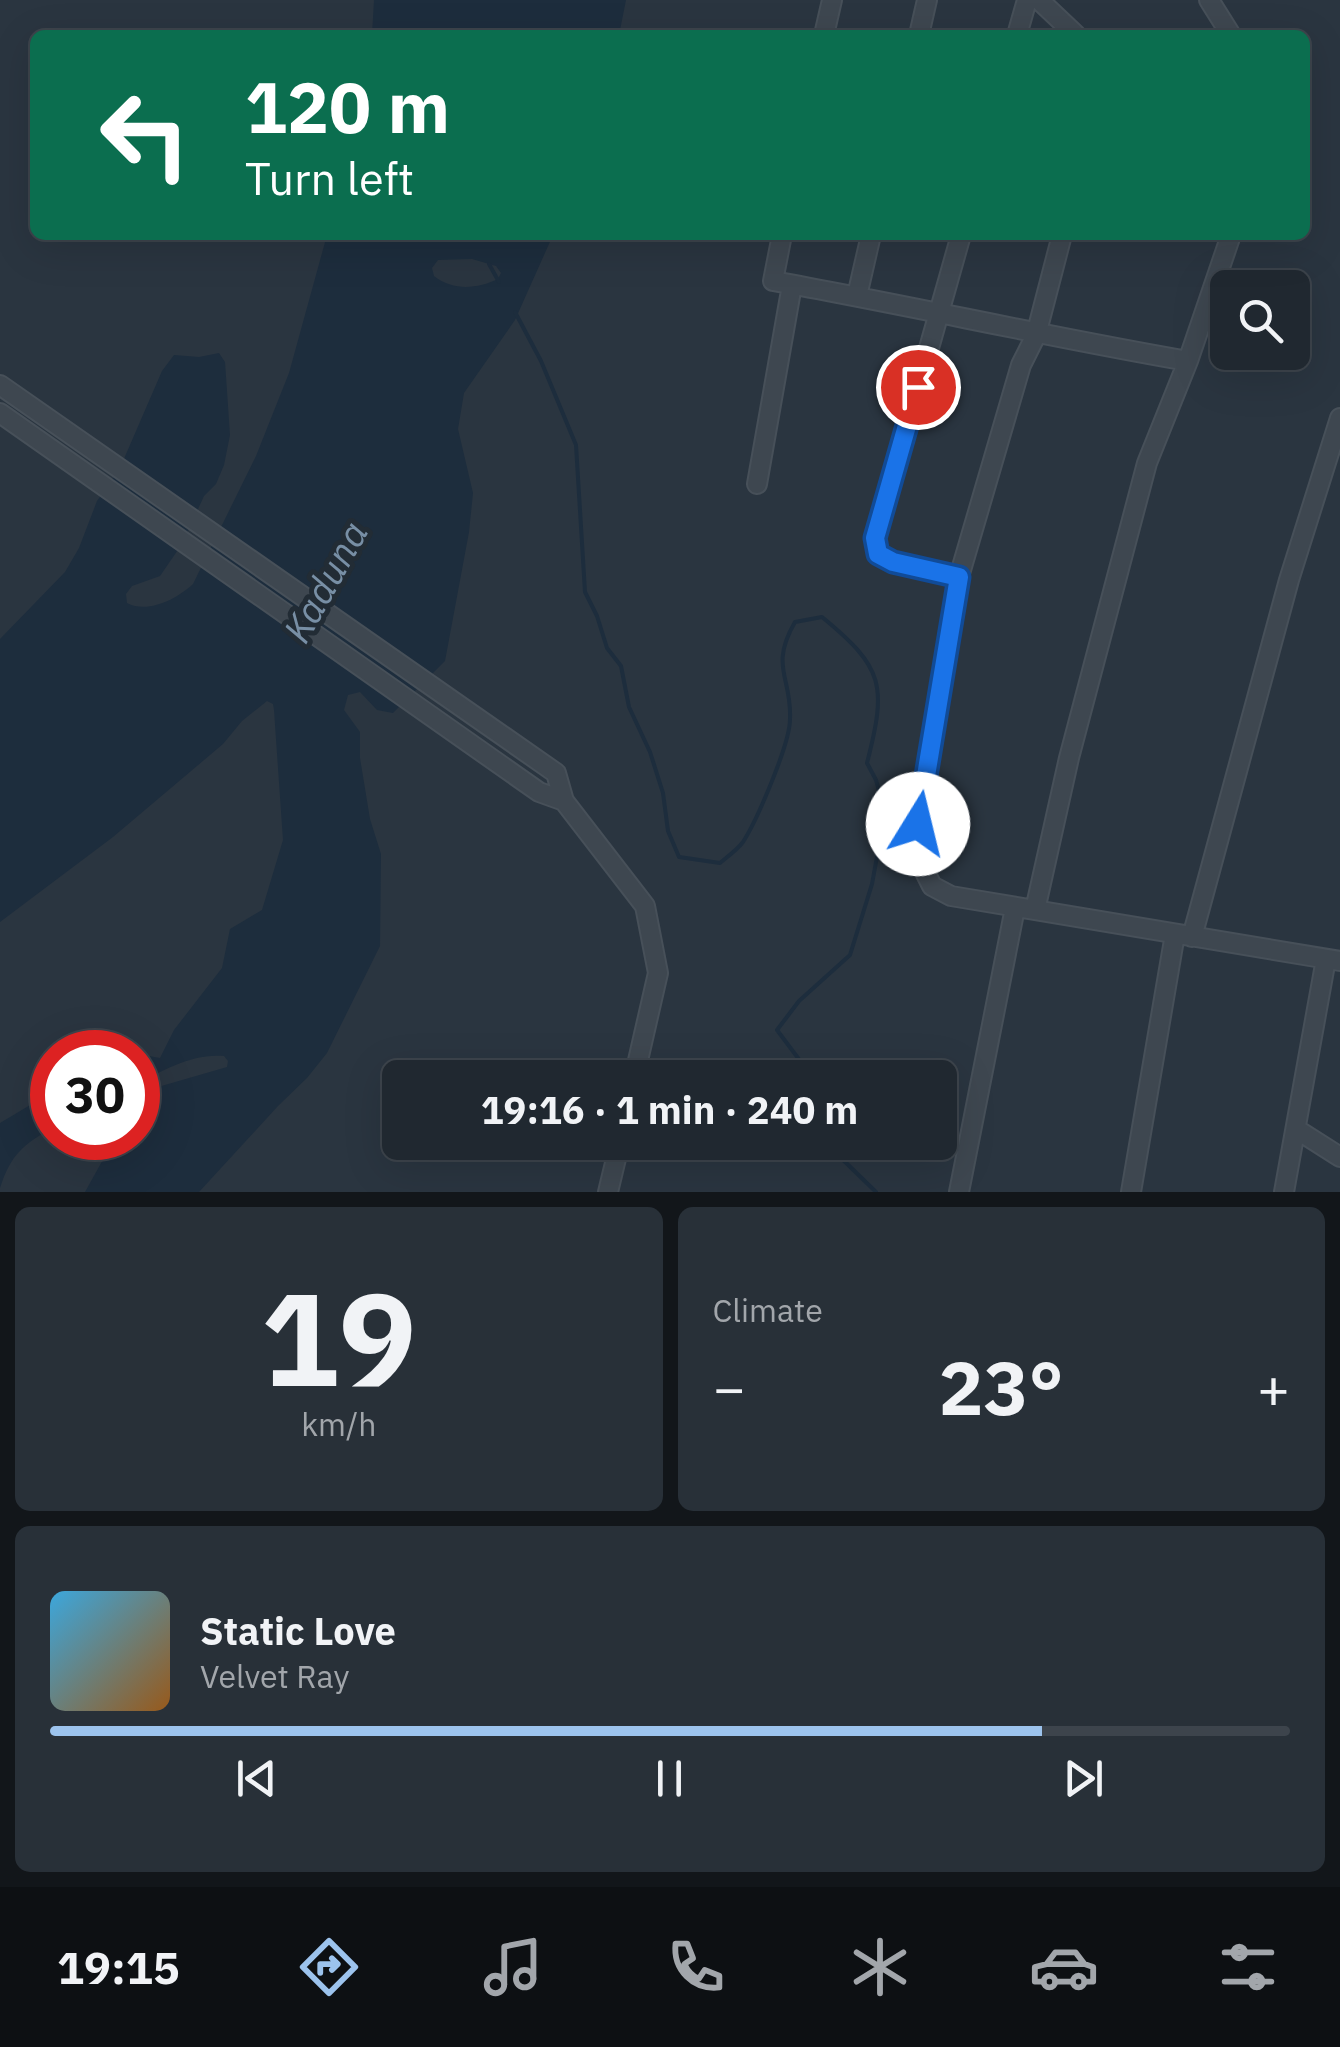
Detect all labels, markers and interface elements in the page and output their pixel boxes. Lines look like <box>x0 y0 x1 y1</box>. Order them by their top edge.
text: 120 m <box>245 61 450 152</box>
icon: left <box>80 70 210 200</box>
text: Turn left <box>245 149 414 207</box>
map controls <box>1210 270 1310 370</box>
button: search <box>1210 270 1310 370</box>
pin <box>876 345 961 430</box>
icon: arrive <box>891 360 946 415</box>
water label: Kaduna <box>271 512 378 650</box>
position arrow <box>866 772 970 876</box>
speed limit sign: 30 <box>30 1030 160 1160</box>
text: 19:16 · 1 min · 240 m <box>481 1085 858 1134</box>
text: 19 <box>261 1253 417 1422</box>
text: Climate <box>713 1289 823 1331</box>
text: 23° <box>939 1338 1064 1436</box>
text: − <box>713 1352 746 1423</box>
text: + <box>1257 1352 1290 1423</box>
text: km/h <box>301 1403 376 1445</box>
text: Static Love <box>200 1606 396 1655</box>
text: Velvet Ray <box>200 1655 349 1697</box>
icon: previous <box>229 1751 284 1806</box>
icon: pause <box>642 1751 697 1806</box>
icon: next <box>1056 1751 1111 1806</box>
icon: directions <box>294 1932 364 2002</box>
icon: music <box>478 1932 548 2002</box>
icon: phone <box>661 1932 731 2002</box>
icon: climate <box>845 1932 915 2002</box>
icon: car <box>1029 1932 1099 2002</box>
icon: filters <box>1213 1932 1283 2002</box>
text: 19:15 <box>57 1938 180 1996</box>

